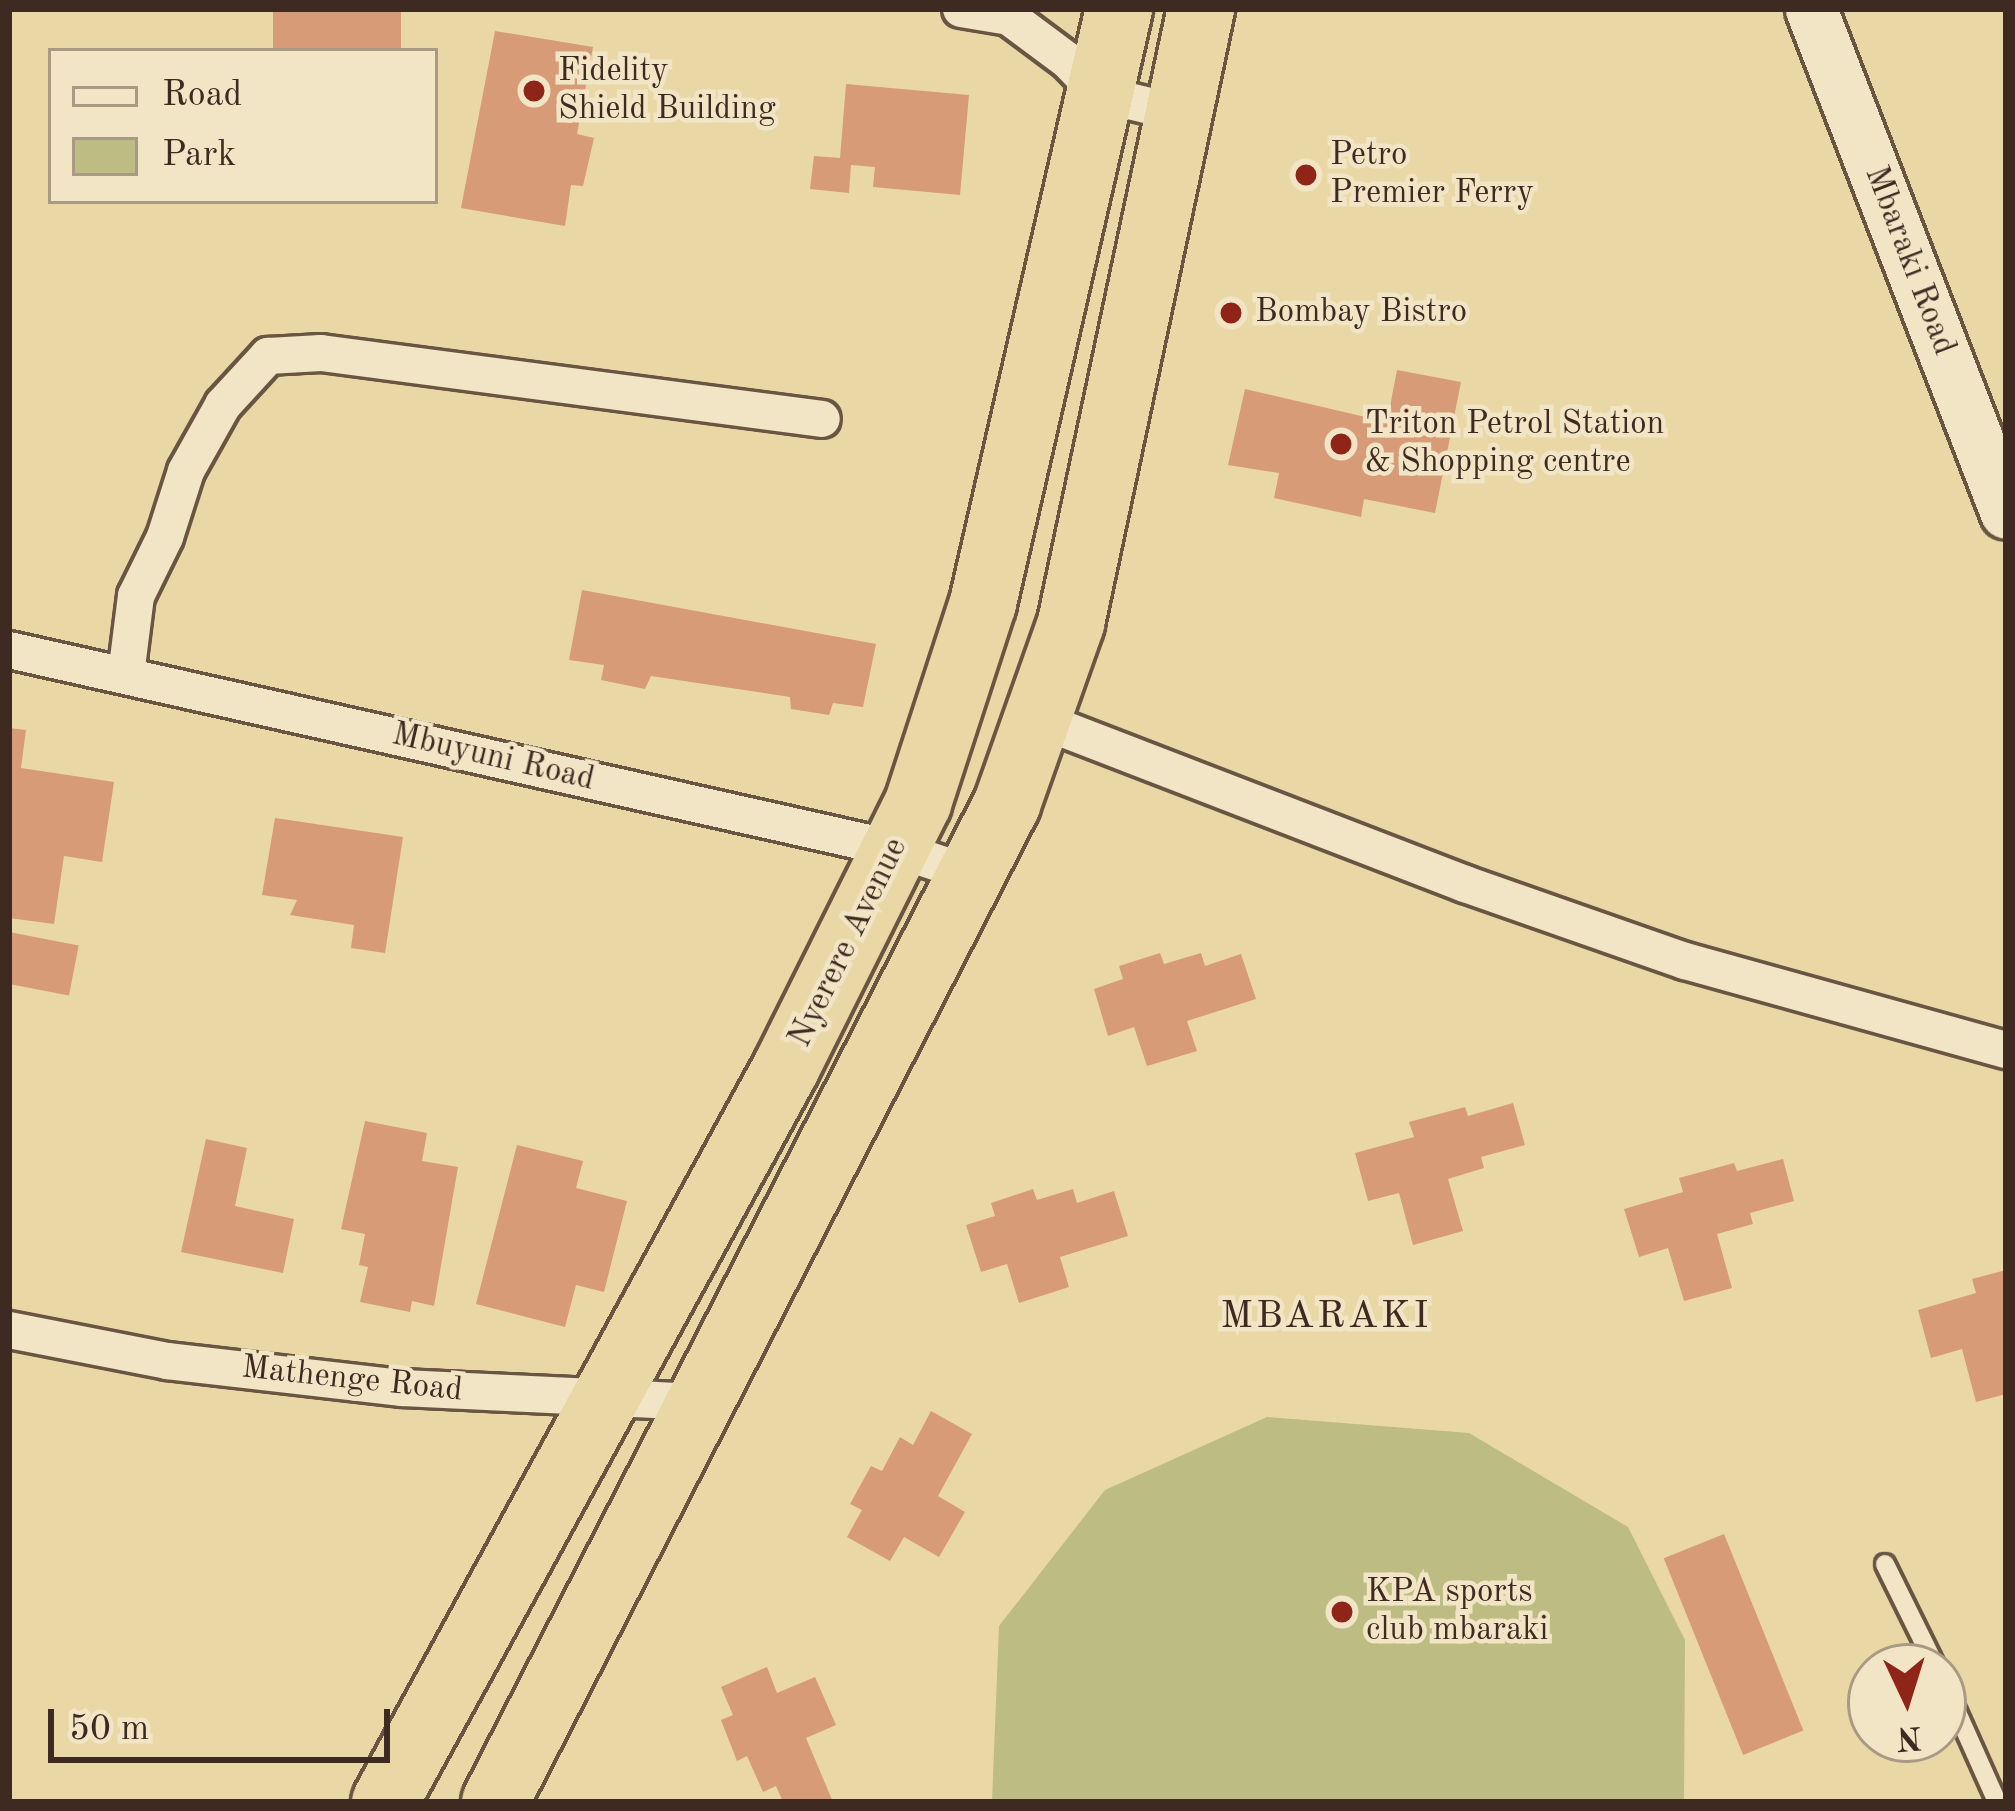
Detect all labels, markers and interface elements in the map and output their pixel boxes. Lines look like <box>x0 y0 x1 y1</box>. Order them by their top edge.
legend <box>48 48 438 204</box>
place label: Fidelity Shield Building <box>558 52 776 130</box>
text: Road <box>162 78 242 114</box>
marker: Fidelity Shield Building <box>521 78 547 104</box>
place label: Petro Premier Ferry <box>1330 136 1534 214</box>
text: Park <box>162 138 236 174</box>
street label: Mbaraki Road <box>1855 161 1963 361</box>
marker: Petro Premier Ferry <box>1293 162 1319 188</box>
place label: Bombay Bistro <box>1255 293 1467 333</box>
marker: Bombay Bistro <box>1218 300 1244 326</box>
place label: Triton Petrol Station & Shopping centre <box>1365 405 1664 483</box>
marker: Triton Petrol Station & Shopping centre <box>1328 431 1354 457</box>
street label: Mbuyuni Road <box>388 715 598 801</box>
street label: Nyerere Avenue <box>781 832 917 1054</box>
district label: MBARAKI <box>1220 1294 1432 1340</box>
street label: Mathenge Road <box>239 1349 465 1411</box>
place label: KPA sports club mbaraki <box>1366 1573 1548 1651</box>
marker: KPA sports club mbaraki <box>1329 1599 1355 1625</box>
north arrow <box>1847 1643 1967 1763</box>
scale bar <box>54 1685 396 1759</box>
text: 50 m <box>69 1712 149 1748</box>
text: N <box>1896 1719 1923 1754</box>

